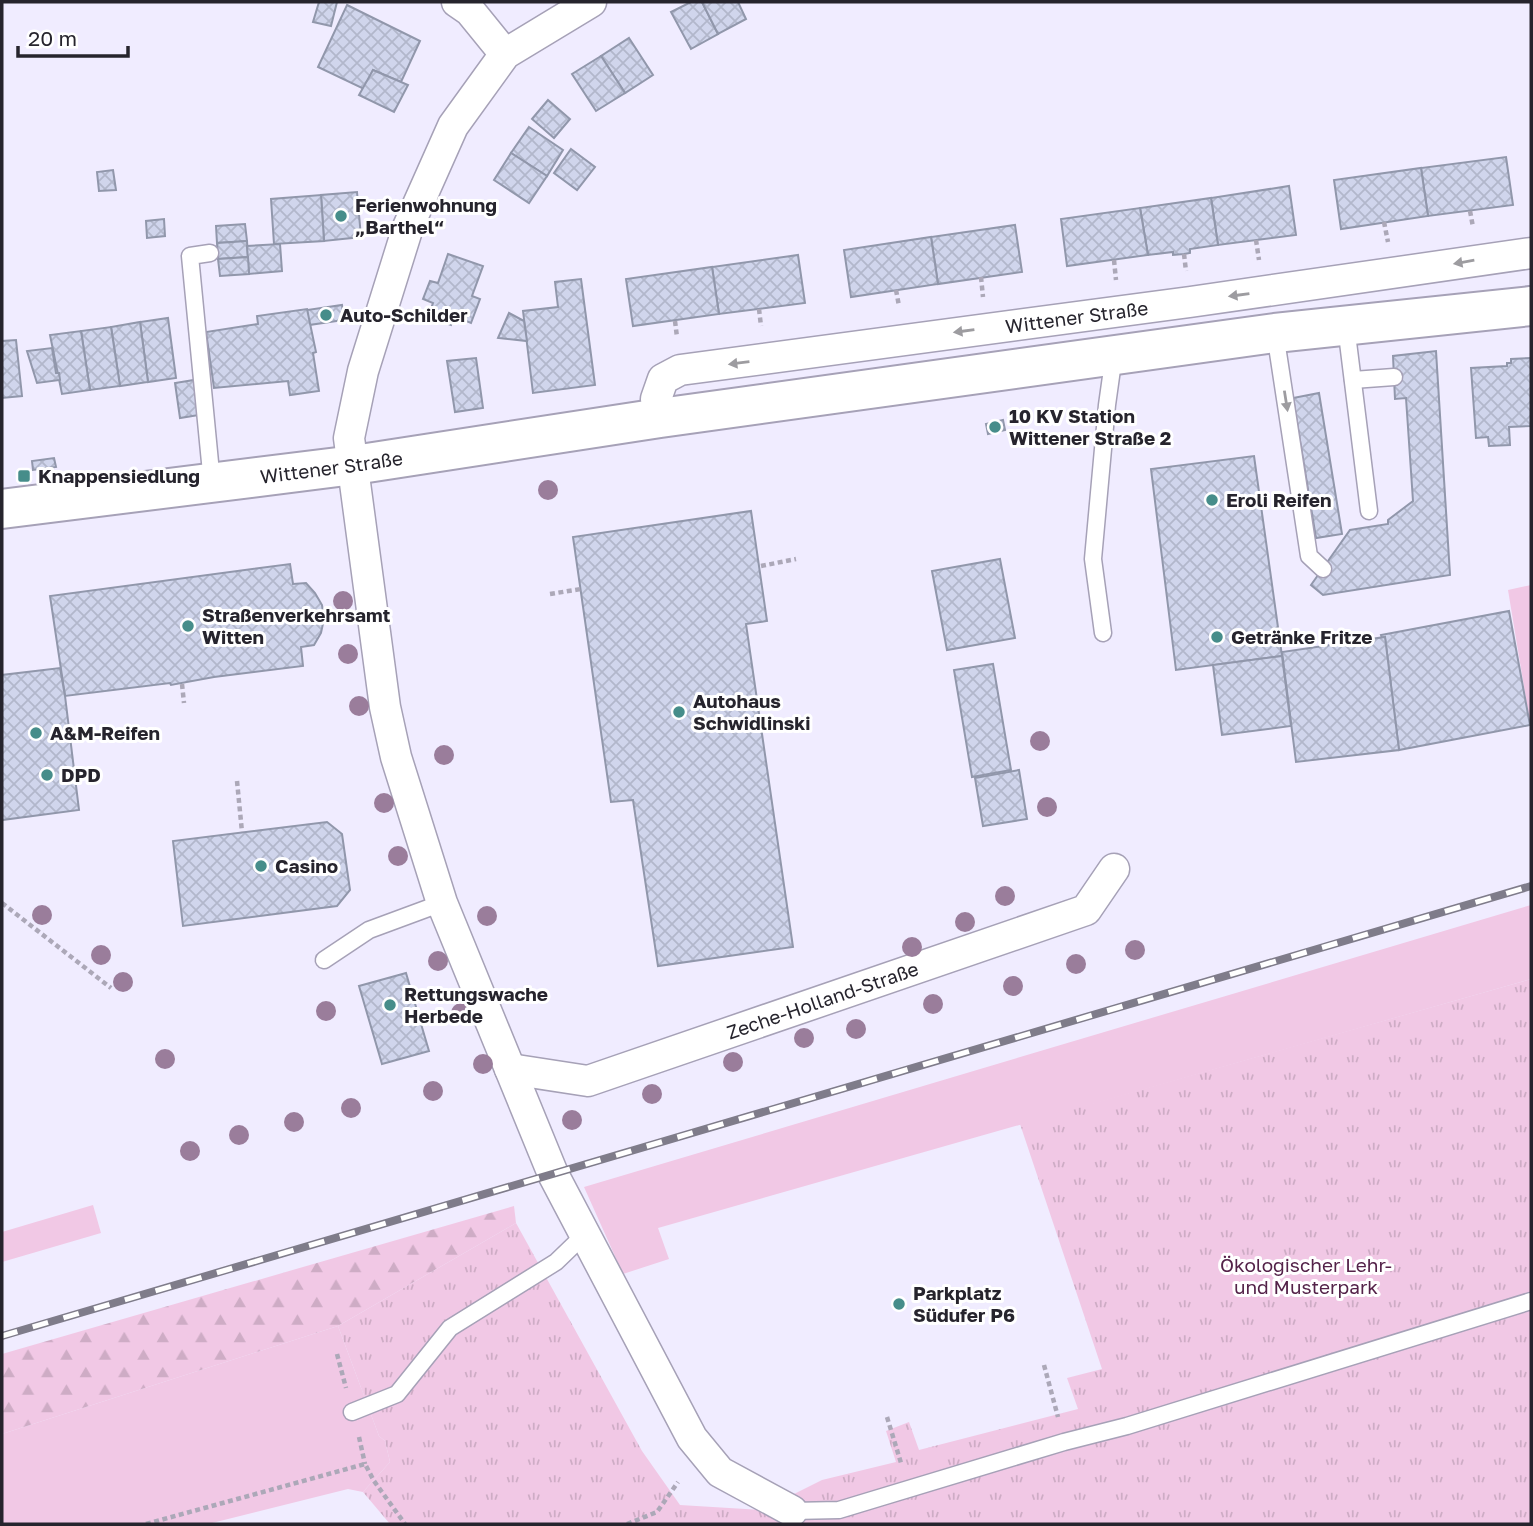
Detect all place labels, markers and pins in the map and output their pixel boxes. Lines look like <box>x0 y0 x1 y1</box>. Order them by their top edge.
place label: Ferienwohnung „Barthel“ <box>355 193 497 238</box>
marker: Ferienwohnung „Barthel“ <box>333 208 349 224</box>
place label: Auto-Schilder <box>340 303 468 326</box>
marker: Auto-Schilder <box>318 307 334 323</box>
place label: 10 KV Station Wittener Straße 2 <box>1009 404 1171 449</box>
marker: 10 KV Station Wittener Straße 2 <box>987 419 1003 435</box>
place label: Knappensiedlung <box>38 464 200 487</box>
marker: Knappensiedlung <box>16 468 32 484</box>
place label: Eroli Reifen <box>1226 488 1332 511</box>
marker: Eroli Reifen <box>1204 492 1220 508</box>
place label: Straßenverkehrsamt Witten <box>202 603 391 648</box>
marker: Straßenverkehrsamt Witten <box>180 618 196 634</box>
place label: Getränke Fritze <box>1231 625 1373 648</box>
marker: Getränke Fritze <box>1209 629 1225 645</box>
place label: Autohaus Schwidlinski <box>693 689 811 734</box>
marker: Autohaus Schwidlinski <box>671 704 687 720</box>
place label: A&M-Reifen <box>50 721 160 744</box>
marker: A&M-Reifen <box>28 725 44 741</box>
place label: DPD <box>61 763 101 786</box>
marker: DPD <box>39 767 55 783</box>
place label: Casino <box>275 854 338 877</box>
marker: Casino <box>253 858 269 874</box>
place label: Rettungswache Herbede <box>404 982 548 1027</box>
marker: Rettungswache Herbede <box>382 997 398 1013</box>
place label: Parkplatz Südufer P6 <box>913 1281 1015 1326</box>
marker: Parkplatz Südufer P6 <box>891 1296 907 1312</box>

